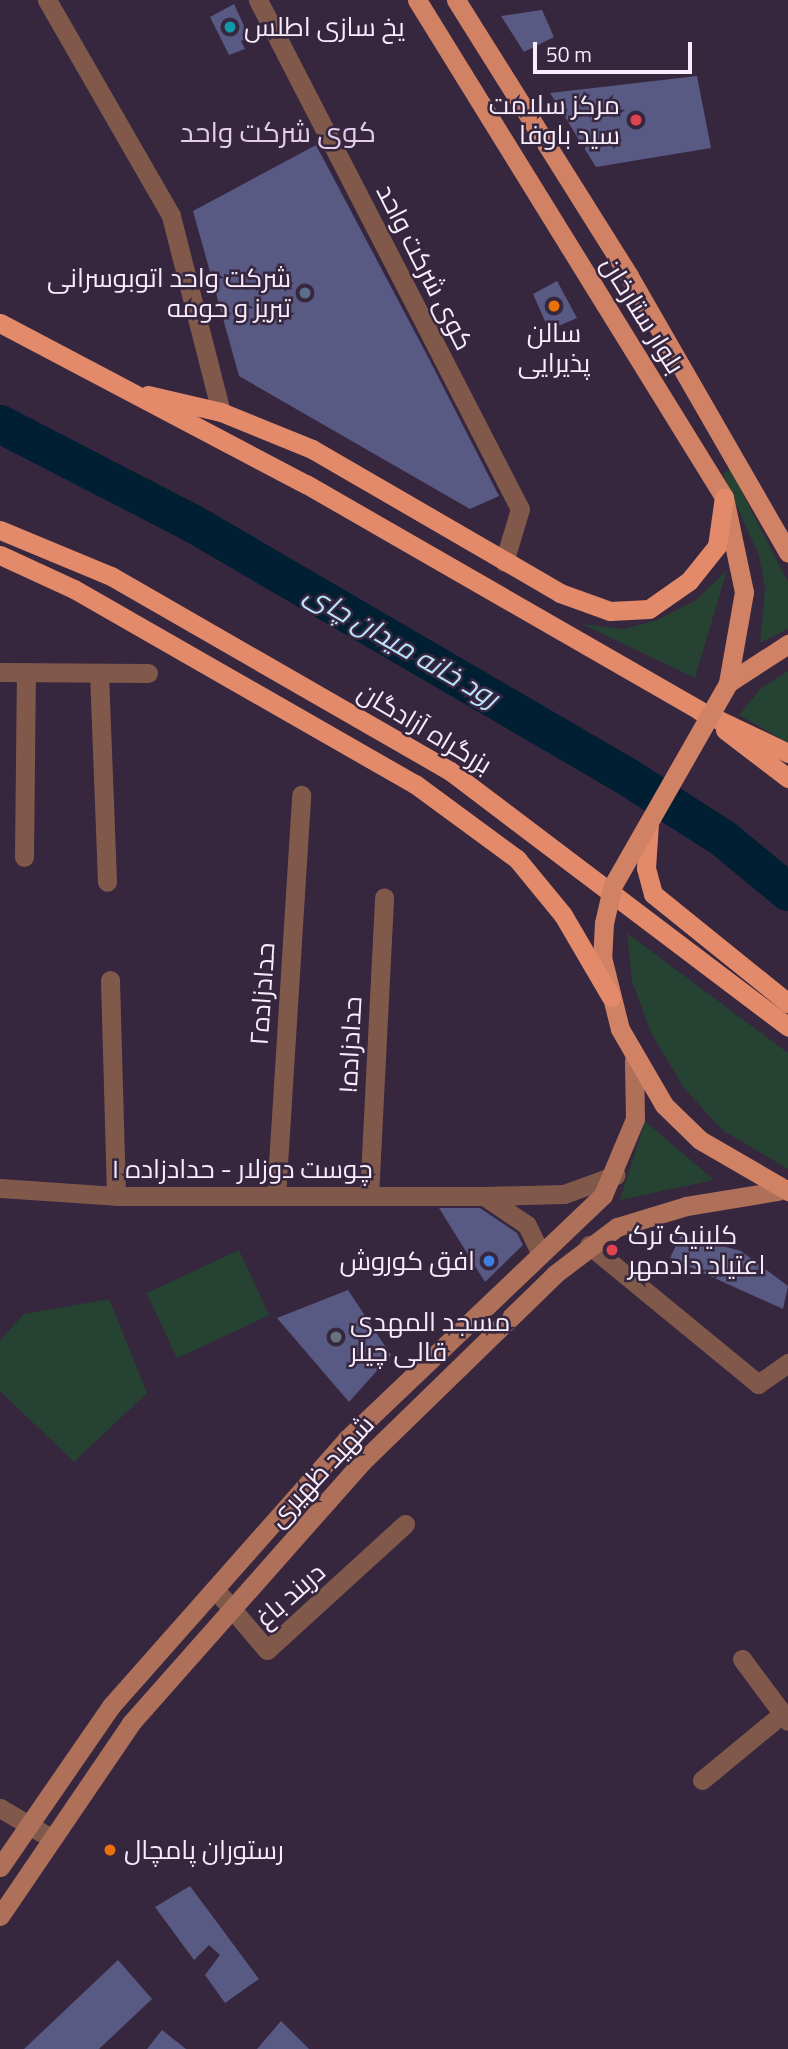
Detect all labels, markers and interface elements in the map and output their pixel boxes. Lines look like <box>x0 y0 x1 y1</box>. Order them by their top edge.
place label: یخ سازی اطلس <box>244 11 405 43</box>
marker: یخ سازی اطلس <box>222 19 238 35</box>
scale bar <box>536 28 695 72</box>
text: 50 m <box>546 38 592 70</box>
place label: مرکز سلامت سید باوفا <box>489 89 620 150</box>
marker: مرکز سلامت سید باوفا <box>626 110 646 130</box>
district label: کوی شرکت واحد <box>180 115 376 149</box>
street label: کوی شرکت واحد <box>370 179 480 355</box>
street label: بلوار ستارخان <box>595 251 691 379</box>
place label: شرکت واحد اتوبوسرانی تبریز و حومه <box>47 262 291 324</box>
marker: شرکت واحد اتوبوسرانی تبریز و حومه <box>297 285 313 301</box>
marker: سالن پذیرایی <box>546 298 562 314</box>
place label: سالن پذیرایی <box>518 317 590 378</box>
water label: رود خانه میدان چای <box>299 576 505 714</box>
street label: بزرگراه آزادگان <box>352 676 498 780</box>
street label: حدادزاده۲ <box>243 941 281 1047</box>
street label: حدادزاده۱ <box>332 996 368 1094</box>
street label: چوست دوزلار - حدادزاده ۱ <box>111 1153 373 1185</box>
place label: کلینیک ترک اعتیاد دادمهر <box>628 1219 765 1280</box>
marker: کلینیک ترک اعتیاد دادمهر <box>602 1240 622 1260</box>
place label: افق کوروش <box>339 1245 475 1277</box>
marker: افق کوروش <box>481 1253 497 1269</box>
place label: مسجد المهدی قالی چیلر <box>350 1306 510 1368</box>
marker: مسجد المهدی قالی چیلر <box>328 1329 344 1345</box>
street label: شهید ظهیری <box>261 1409 381 1533</box>
street label: دربند باغ <box>249 1556 331 1634</box>
place label: رستوران پامچال <box>124 1834 284 1866</box>
marker: رستوران پامچال <box>102 1842 118 1858</box>

